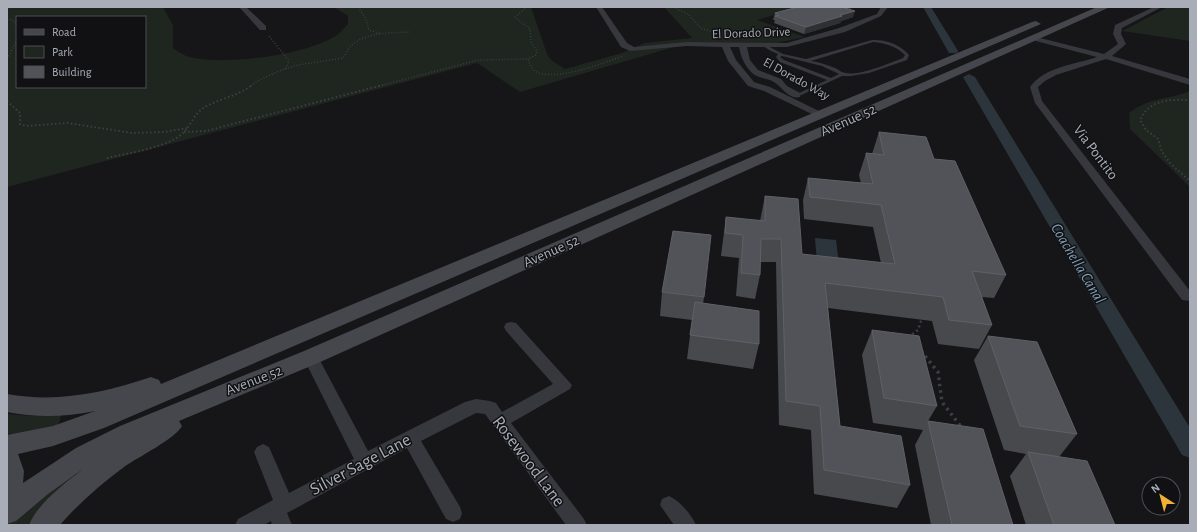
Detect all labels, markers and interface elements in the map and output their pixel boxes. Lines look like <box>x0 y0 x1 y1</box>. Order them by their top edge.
legend <box>16 16 146 88</box>
text: Road <box>52 26 76 38</box>
street label: El Dorado Drive <box>712 26 791 41</box>
text: Park <box>52 46 73 58</box>
street label: El Dorado Way <box>761 56 832 103</box>
text: Building <box>52 66 92 78</box>
street label: Avenue 52 <box>818 101 878 139</box>
street label: Via Pontito <box>1070 122 1121 182</box>
water label: Coachella Canal <box>1048 221 1108 307</box>
street label: Avenue 52 <box>521 232 581 270</box>
street label: Avenue 52 <box>224 363 285 398</box>
street label: Rosewood Lane <box>488 413 568 510</box>
street label: Silver Sage Lane <box>307 431 414 499</box>
north arrow <box>1141 476 1181 516</box>
text: N <box>1149 482 1162 495</box>

